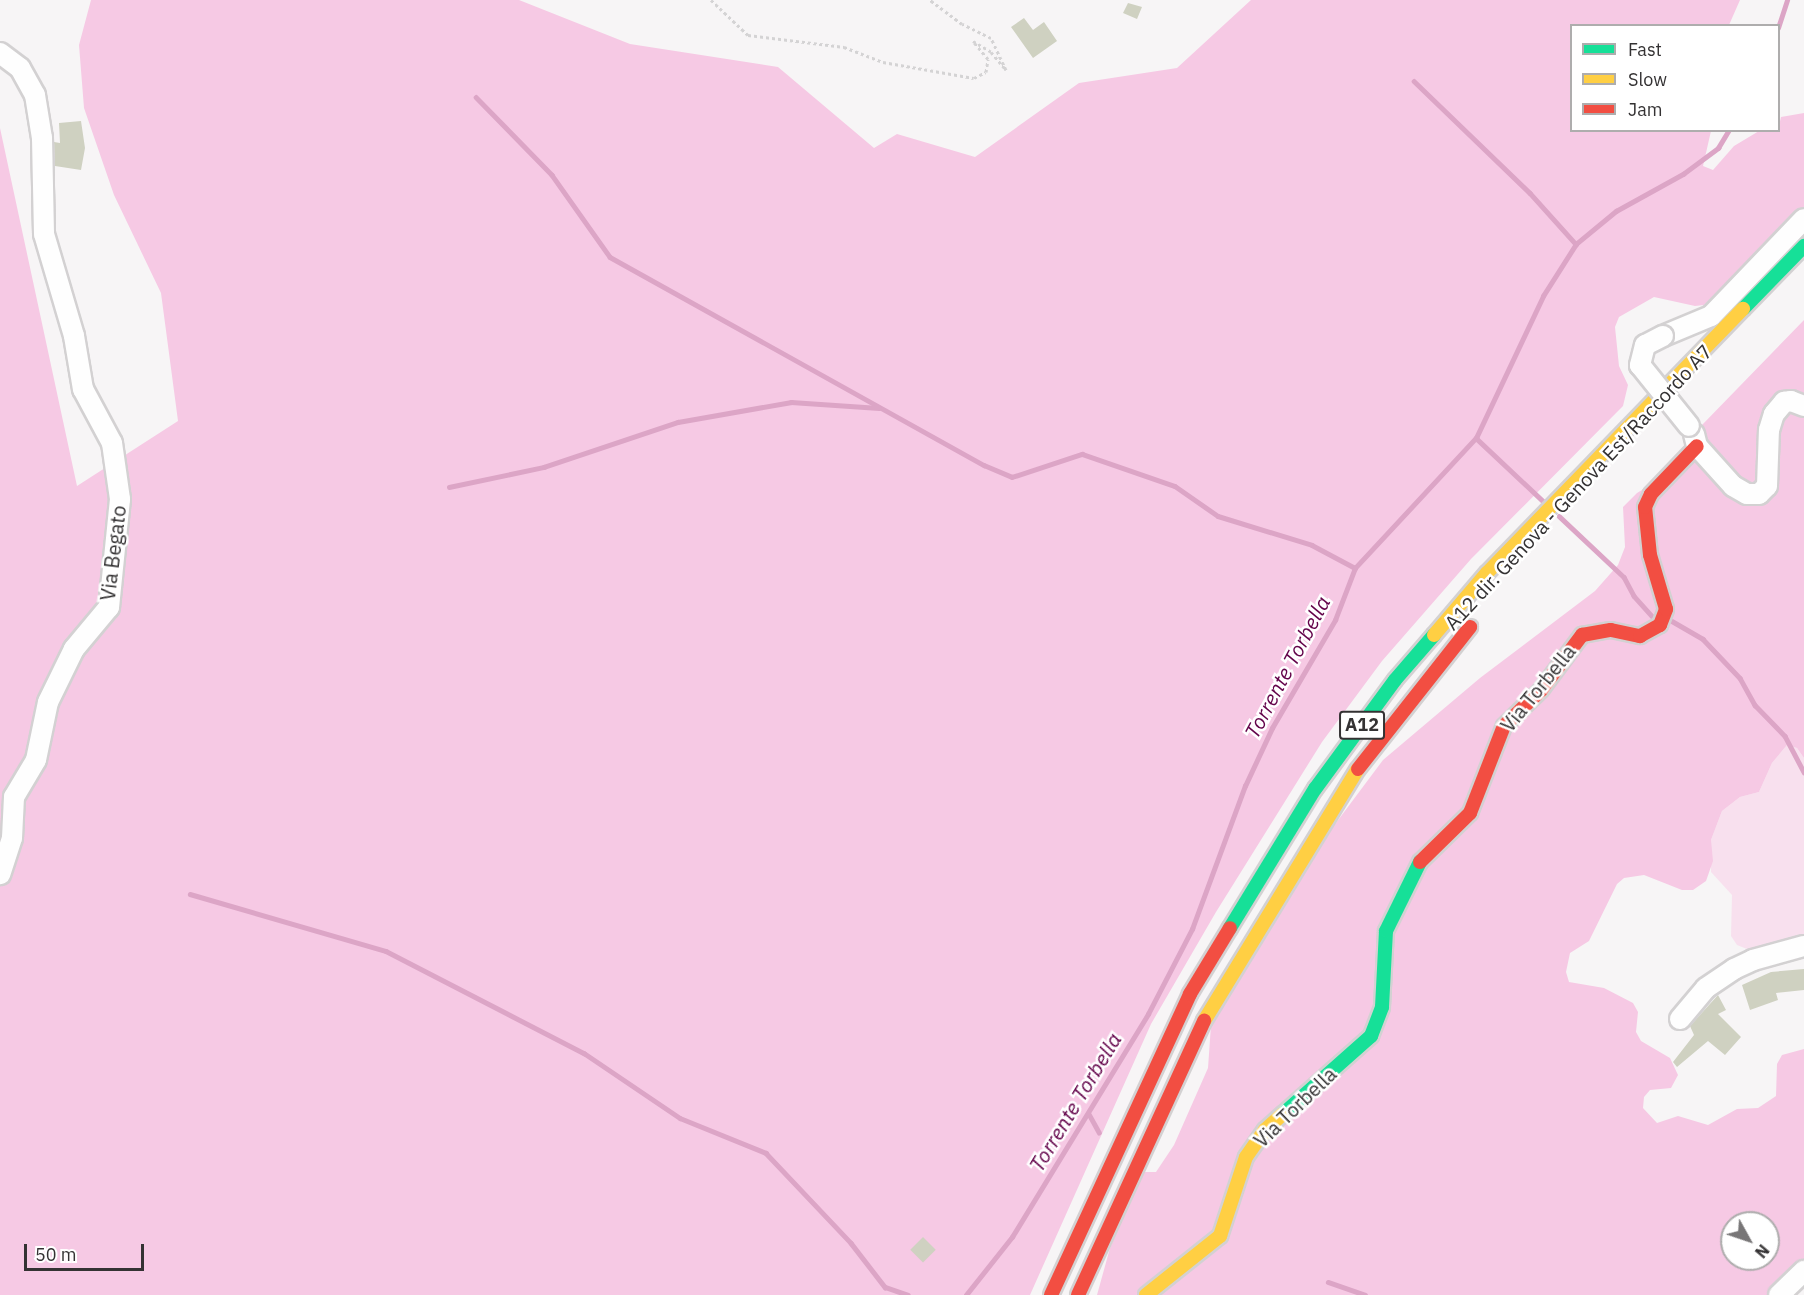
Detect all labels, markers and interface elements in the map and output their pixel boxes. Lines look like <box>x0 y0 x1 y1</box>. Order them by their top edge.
legend <box>1570 24 1780 132</box>
text: Fast <box>1628 38 1662 61</box>
text: Slow <box>1628 68 1667 91</box>
text: Jam <box>1628 98 1663 121</box>
street label: A12 dir. Genova - Genova Est/Raccordo A7 <box>1439 339 1717 635</box>
street label: Via Begato <box>95 504 131 602</box>
water label: Torrente Torbella <box>1239 592 1335 742</box>
street label: Via Torbella <box>1496 640 1580 736</box>
road number: A12 <box>1338 710 1386 740</box>
water label: Torrente Torbella <box>1024 1028 1126 1176</box>
street label: Via Torbella <box>1249 1062 1341 1152</box>
north arrow <box>1720 1211 1780 1271</box>
scale bar <box>27 1232 147 1270</box>
text: N <box>1751 1240 1774 1262</box>
text: 50 m <box>35 1243 77 1266</box>

